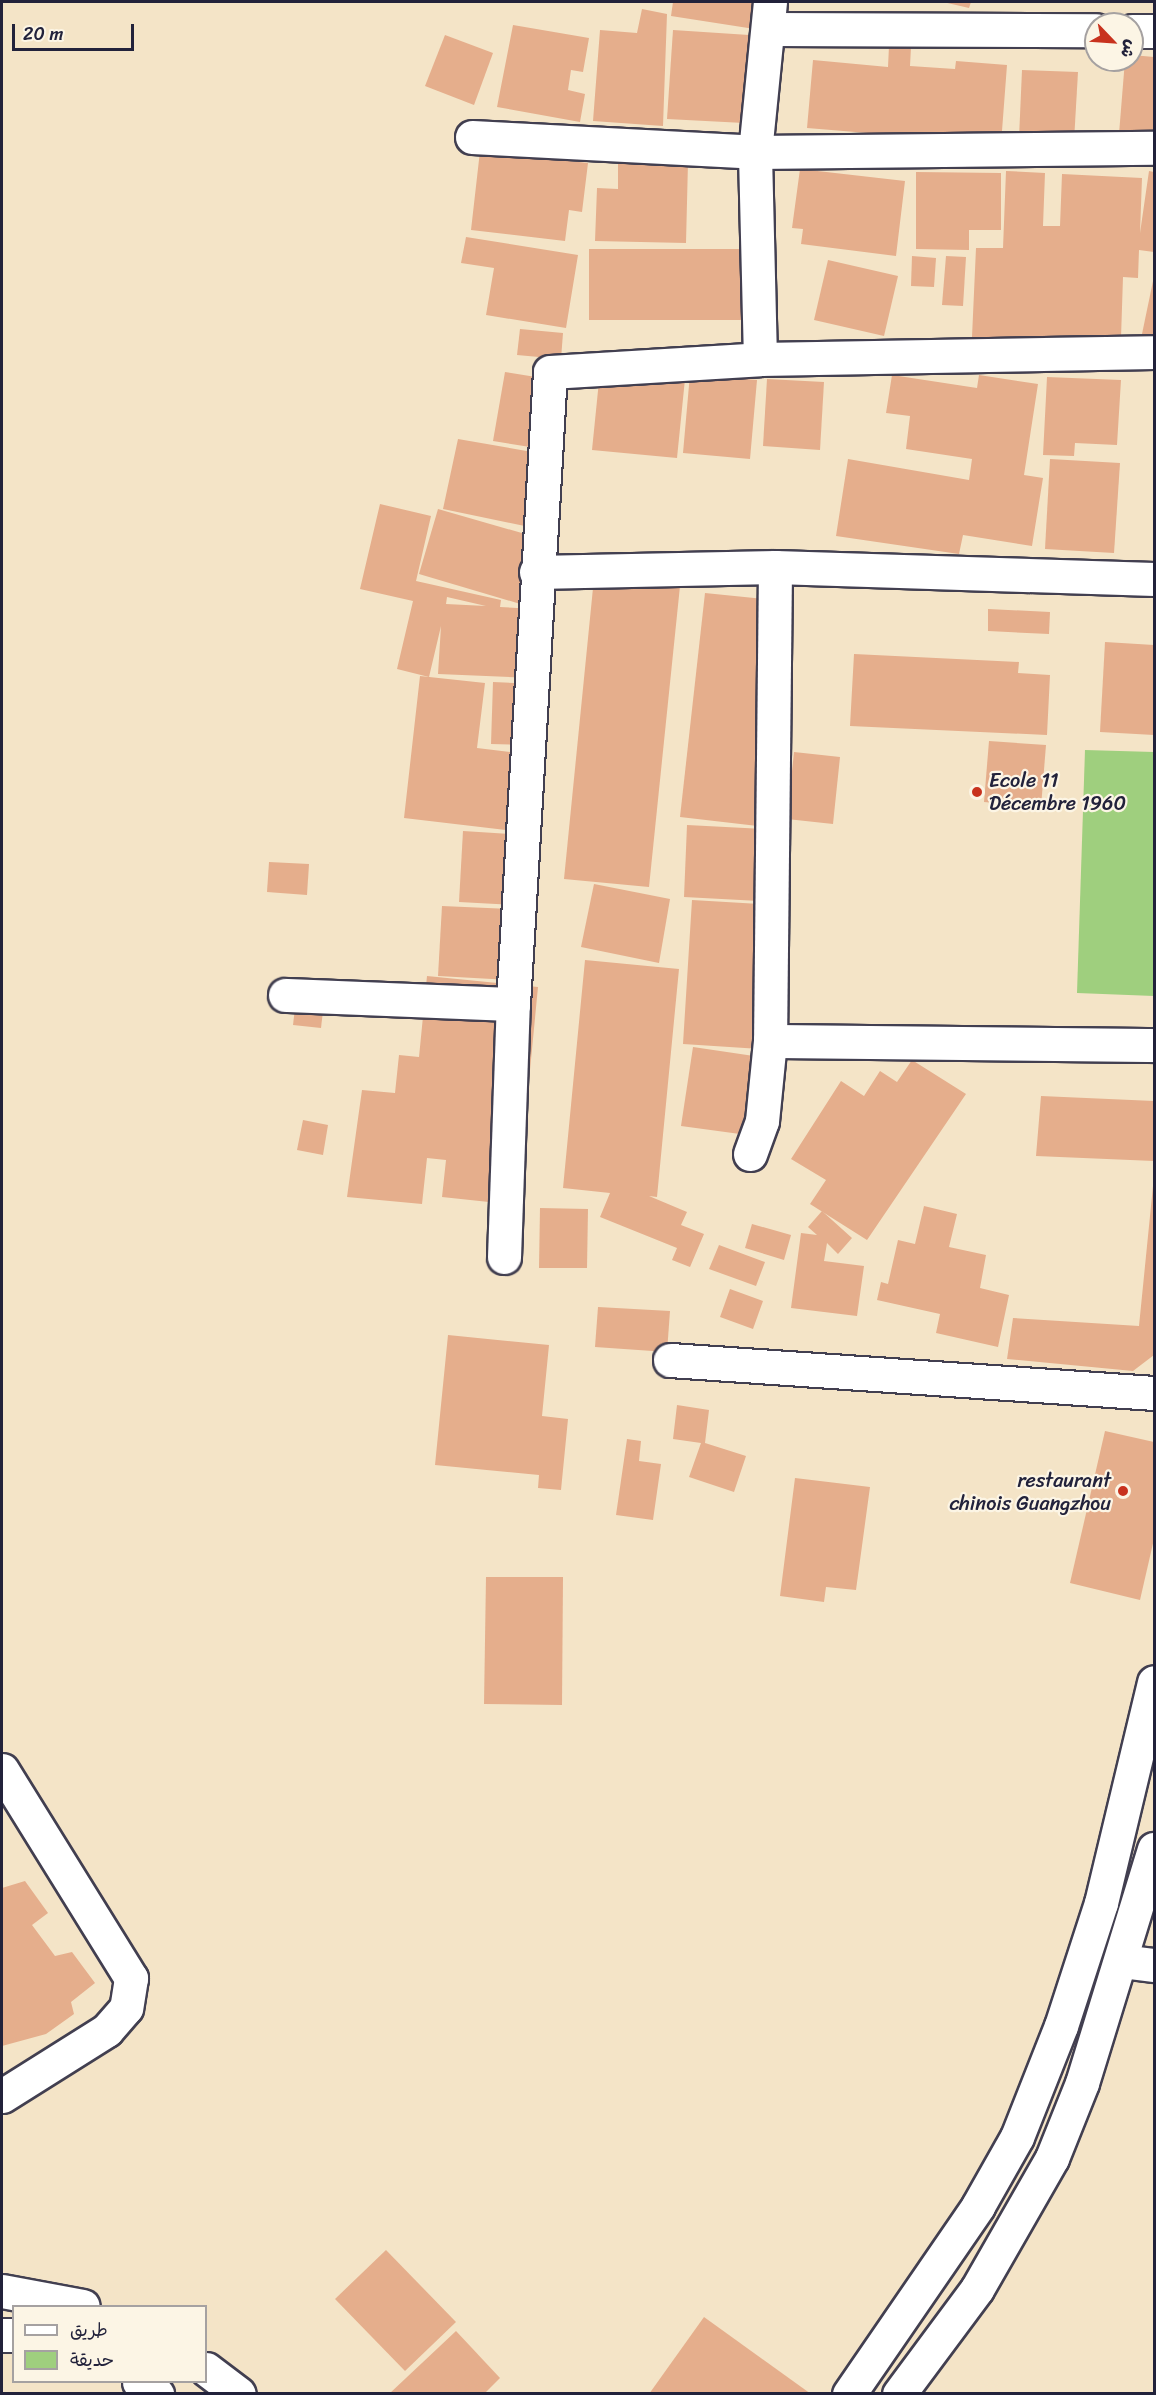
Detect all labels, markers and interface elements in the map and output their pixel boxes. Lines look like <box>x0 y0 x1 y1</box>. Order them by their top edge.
scale bar <box>15 12 136 50</box>
north arrow <box>1084 12 1144 72</box>
text: 20 m <box>23 18 63 50</box>
text: ش <box>1112 35 1146 63</box>
place label: Ecole 11 Décembre 1960 <box>989 768 1126 815</box>
marker: Ecole 11 Décembre 1960 <box>970 785 984 799</box>
place label: restaurant chinois Guangzhou <box>949 1468 1111 1515</box>
marker: restaurant chinois Guangzhou <box>1116 1484 1130 1498</box>
legend <box>12 2305 207 2383</box>
text: طريق <box>70 2314 108 2346</box>
text: حديقة <box>70 2344 114 2376</box>

